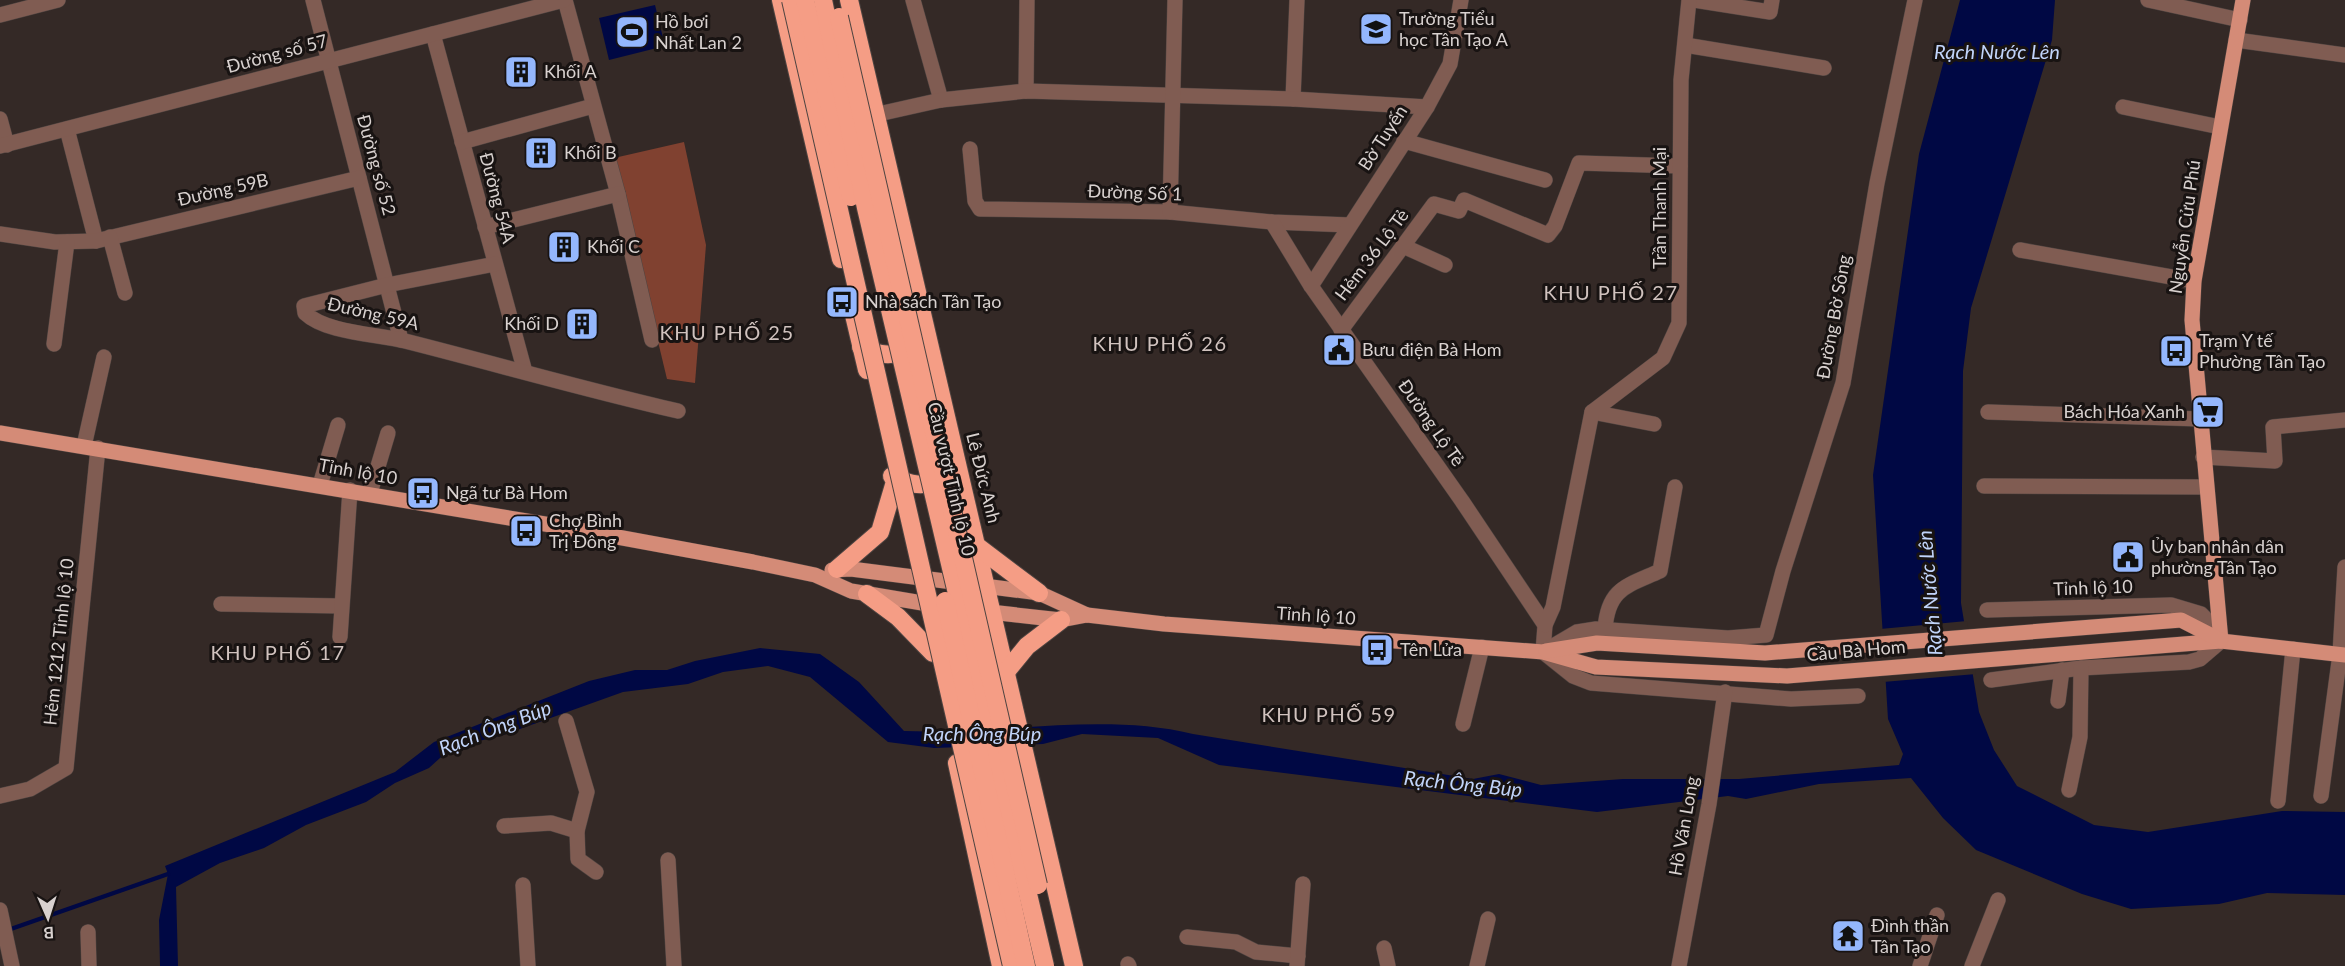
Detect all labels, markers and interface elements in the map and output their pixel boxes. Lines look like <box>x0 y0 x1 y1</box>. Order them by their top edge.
place label: Trường Tiểu học Tân Tạo A <box>1399 7 1509 50</box>
place label: Hồ bơi Nhất Lan 2 <box>655 10 742 53</box>
school or university icon: Trường Tiểu học Tân Tạo A <box>1358 11 1394 47</box>
sports icon: Hồ bơi Nhất Lan 2 <box>614 14 650 50</box>
street label: Đường số 57 <box>224 29 330 77</box>
water label: Rạch Nước Lên <box>1934 39 2060 63</box>
building icon: Khối A <box>503 54 539 90</box>
place label: Khối A <box>544 60 597 82</box>
street label: Bờ Tuyến <box>1353 101 1411 174</box>
street label: Đường số 52 <box>353 112 401 218</box>
building icon: Khối B <box>523 135 559 171</box>
place label: Khối B <box>564 141 617 163</box>
street label: Trần Thanh Mại <box>1648 147 1670 269</box>
street label: Đường 54A <box>475 150 521 246</box>
street label: Nguyễn Cửu Phú <box>2164 159 2204 295</box>
street label: Đường 59B <box>175 168 270 210</box>
street label: Đường Số 1 <box>1087 179 1183 205</box>
street label: Hẻm 36 Lộ Tẻ <box>1330 204 1413 304</box>
building icon: Khối C <box>546 229 582 265</box>
place label: Khối C <box>587 235 640 257</box>
street label: Đường Bờ Sông <box>1811 253 1855 381</box>
district label: KHU PHỐ 27 <box>1544 280 1678 304</box>
bus stop icon: Nhà sách Tân Tạo <box>824 284 860 320</box>
place label: Nhà sách Tân Tạo <box>865 290 1001 312</box>
street label: Đường 59A <box>325 292 422 334</box>
building icon: Khối D <box>564 306 600 342</box>
place label: Khối D <box>504 312 559 334</box>
district label: KHU PHỐ 25 <box>660 320 794 344</box>
place label: Trạm Y tế Phường Tân Tạo <box>2199 329 2325 372</box>
district label: KHU PHỐ 26 <box>1093 331 1227 355</box>
public building icon: Bưu điện Bà Hom <box>1321 332 1357 368</box>
bus stop icon: Trạm Y tế Phường Tân Tạo <box>2158 333 2194 369</box>
place label: Bưu điện Bà Hom <box>1362 338 1502 360</box>
street label: Đường Lộ Tẻ <box>1394 375 1470 470</box>
supermarket icon: Bách Hóa Xanh <box>2190 394 2226 430</box>
street label: Cầu vượt Tỉnh lộ 10 <box>924 400 980 558</box>
place label: Bách Hóa Xanh <box>2064 400 2185 422</box>
street label: Lê Đức Anh <box>962 430 1006 525</box>
street label: Tỉnh lộ 10 <box>317 453 399 489</box>
bus stop icon: Ngã tư Bà Hom <box>405 475 441 511</box>
place label: Ngã tư Bà Hom <box>446 481 568 503</box>
place label: Chợ Bình Trị Đông <box>549 509 622 552</box>
bus stop icon: Chợ Bình Trị Đông <box>508 513 544 549</box>
water label: Rạch Nước Lên <box>1912 529 1946 657</box>
place label: Ủy ban nhân dân phường Tân Tạo <box>2151 535 2284 578</box>
public building icon: Ủy ban nhân dân phường Tân Tạo <box>2110 539 2146 575</box>
street label: Hẻm 1212 Tỉnh lộ 10 <box>38 557 78 726</box>
street label: Tỉnh lộ 10 <box>2053 575 2133 599</box>
street label: Tỉnh lộ 10 <box>1276 601 1357 629</box>
bus stop icon: Tên Lửa <box>1359 632 1395 668</box>
street label: Cầu Bà Hom <box>1806 635 1906 665</box>
place label: Tên Lửa <box>1400 638 1462 660</box>
district label: KHU PHỐ 17 <box>211 640 345 664</box>
water label: Rạch Ông Búp <box>435 695 554 760</box>
district label: KHU PHỐ 59 <box>1262 702 1396 726</box>
water label: Rạch Ông Búp <box>923 721 1041 745</box>
water label: Rạch Ông Búp <box>1403 765 1523 801</box>
street label: Hồ Văn Long <box>1663 774 1703 877</box>
north arrow <box>18 888 78 948</box>
place label: Đình thần Tân Tạo <box>1871 914 1949 957</box>
temple icon: Đình thần Tân Tạo <box>1830 918 1866 954</box>
text: B <box>43 924 55 943</box>

